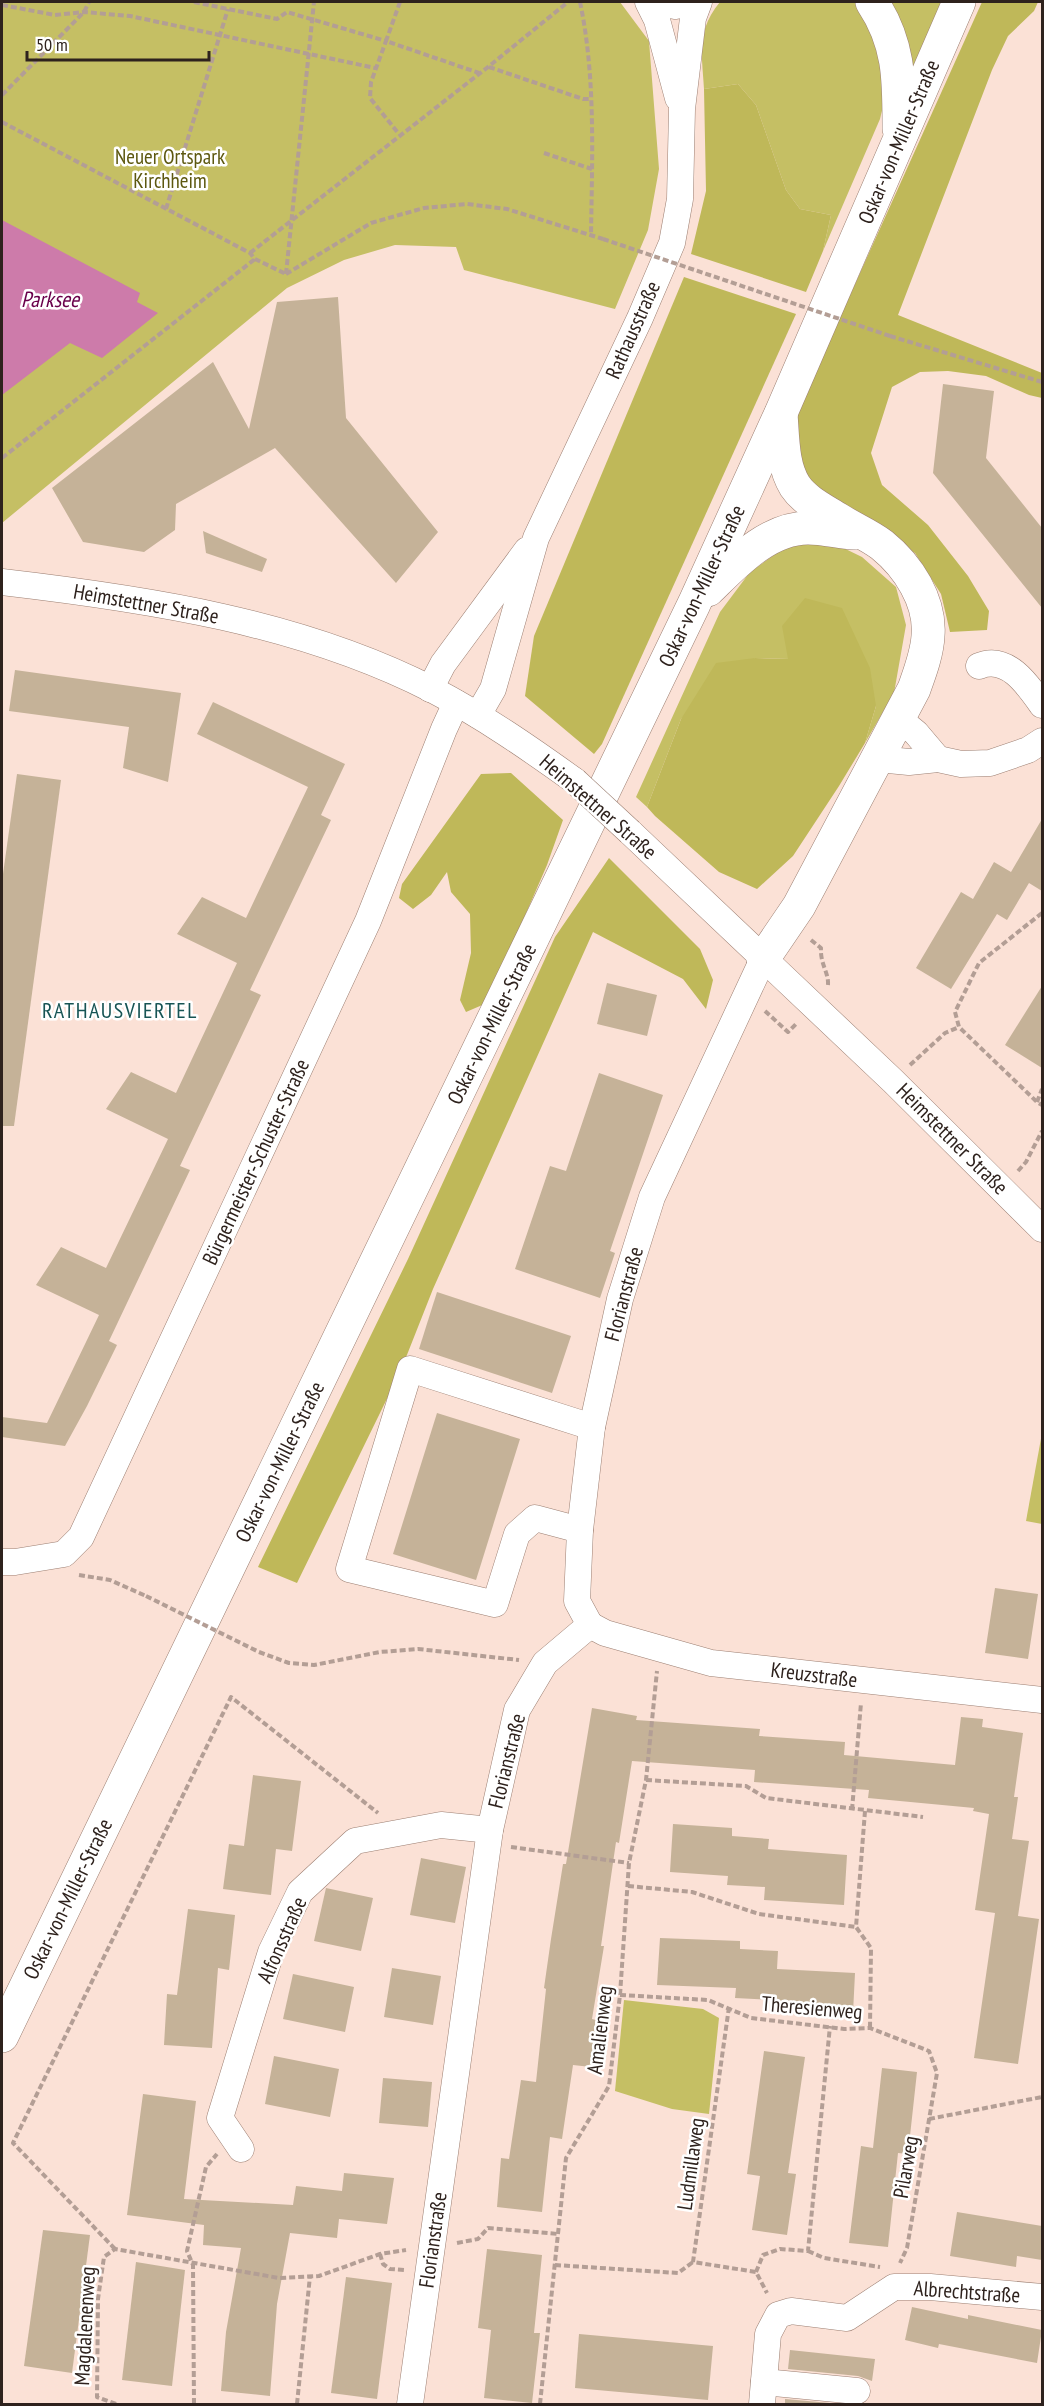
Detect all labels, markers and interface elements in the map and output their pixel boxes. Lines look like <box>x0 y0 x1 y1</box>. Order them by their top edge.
scale bar <box>27 24 208 62</box>
text: 50 m <box>36 33 68 56</box>
street label: Oskar-von-Miller-Straße <box>852 56 945 228</box>
park label: Neuer Ortspark Kirchheim <box>115 143 225 194</box>
street label: Rathausstraße <box>599 277 666 383</box>
water label: Parksee <box>21 285 81 313</box>
street label: Oskar-von-Miller-Straße <box>652 500 751 671</box>
street label: Heimstettner Straße <box>71 577 221 630</box>
street label: Heimstettner Straße <box>534 748 663 865</box>
street label: Oskar-von-Miller-Straße <box>441 939 542 1109</box>
district label: RATHAUSVIERTEL <box>42 996 198 1024</box>
street label: Bürgermeister-Schuster-Straße <box>196 1054 315 1269</box>
street label: Heimstettner Straße <box>891 1077 1014 1200</box>
street label: Florianstraße <box>598 1244 649 1344</box>
street label: Oskar-von-Miller-Straße <box>229 1377 330 1547</box>
street label: Kreuzstraße <box>769 1656 859 1693</box>
street label: Florianstraße <box>482 1711 531 1811</box>
street label: Oskar-von-Miller-Straße <box>17 1814 118 1984</box>
street label: Alfonsstraße <box>251 1893 312 1987</box>
street label: Amalienweg <box>581 1984 618 2076</box>
street label: Theresienweg <box>761 1990 864 2025</box>
street label: Ludmillaweg <box>671 2116 710 2212</box>
street label: Pilarweg <box>887 2134 924 2200</box>
street label: Florianstraße <box>412 2190 453 2290</box>
street label: Magdalenenweg <box>68 2266 101 2386</box>
street label: Albrechtstraße <box>913 2274 1021 2309</box>

